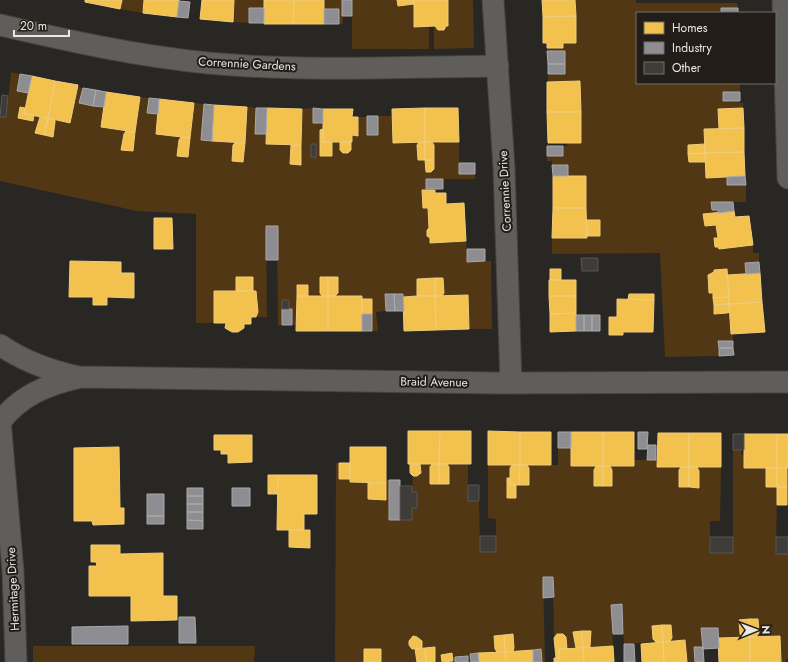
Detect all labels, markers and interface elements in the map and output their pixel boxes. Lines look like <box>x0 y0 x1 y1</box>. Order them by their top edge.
scale bar <box>14 12 69 38</box>
legend <box>636 12 776 84</box>
text: 20 m <box>20 17 47 35</box>
text: Homes <box>672 19 708 37</box>
text: Industry <box>672 39 713 57</box>
street label: Corrennie Gardens <box>198 52 296 76</box>
text: Other <box>672 59 702 77</box>
street label: Corrennie Drive <box>494 150 516 232</box>
street label: Braid Avenue <box>400 372 468 392</box>
street label: Hermitage Drive <box>2 547 24 631</box>
north arrow <box>736 610 776 650</box>
text: N <box>758 625 774 634</box>

